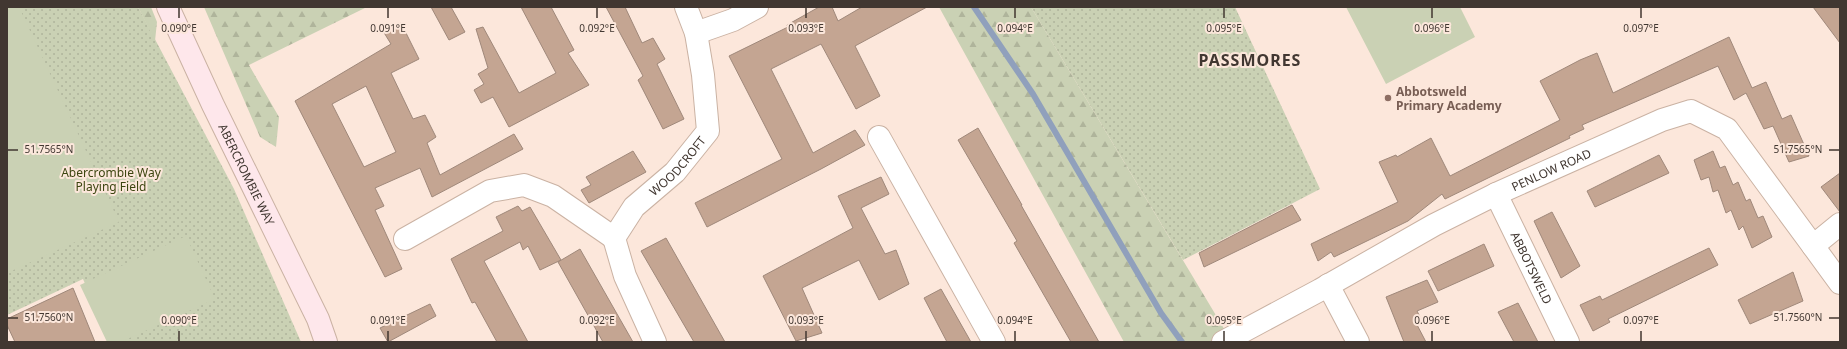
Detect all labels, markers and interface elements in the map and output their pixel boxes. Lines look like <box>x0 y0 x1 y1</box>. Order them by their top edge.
text: 0.090°E <box>161 21 197 35</box>
text: 0.091°E <box>370 21 406 35</box>
text: 0.092°E <box>579 21 615 35</box>
text: 0.093°E <box>788 21 824 35</box>
text: 0.094°E <box>997 21 1033 35</box>
text: 0.095°E <box>1206 21 1242 35</box>
text: 0.096°E <box>1414 21 1450 35</box>
text: 0.097°E <box>1623 21 1659 35</box>
district label: PASSMORES <box>1199 49 1301 71</box>
place label: Abbotsweld Primary Academy <box>1396 83 1502 114</box>
marker: Abbotsweld Primary Academy <box>1383 93 1393 103</box>
street label: ABERCROMBIE WAY <box>215 121 279 228</box>
street label: WOODCROFT <box>645 132 709 199</box>
text: 51.7565°N <box>25 142 73 156</box>
text: 51.7565°N <box>1774 142 1822 156</box>
street label: PENLOW ROAD <box>1509 144 1594 195</box>
park label: Abercrombie Way Playing Field <box>61 164 162 195</box>
street label: ABBOTSWELD <box>1507 229 1557 307</box>
text: 51.7560°N <box>25 310 73 324</box>
text: 51.7560°N <box>1774 310 1822 324</box>
text: 0.090°E <box>161 313 197 327</box>
text: 0.091°E <box>370 313 406 327</box>
text: 0.092°E <box>579 313 615 327</box>
text: 0.093°E <box>788 313 824 327</box>
text: 0.094°E <box>997 313 1033 327</box>
text: 0.095°E <box>1206 313 1242 327</box>
text: 0.096°E <box>1414 313 1450 327</box>
text: 0.097°E <box>1623 313 1659 327</box>

